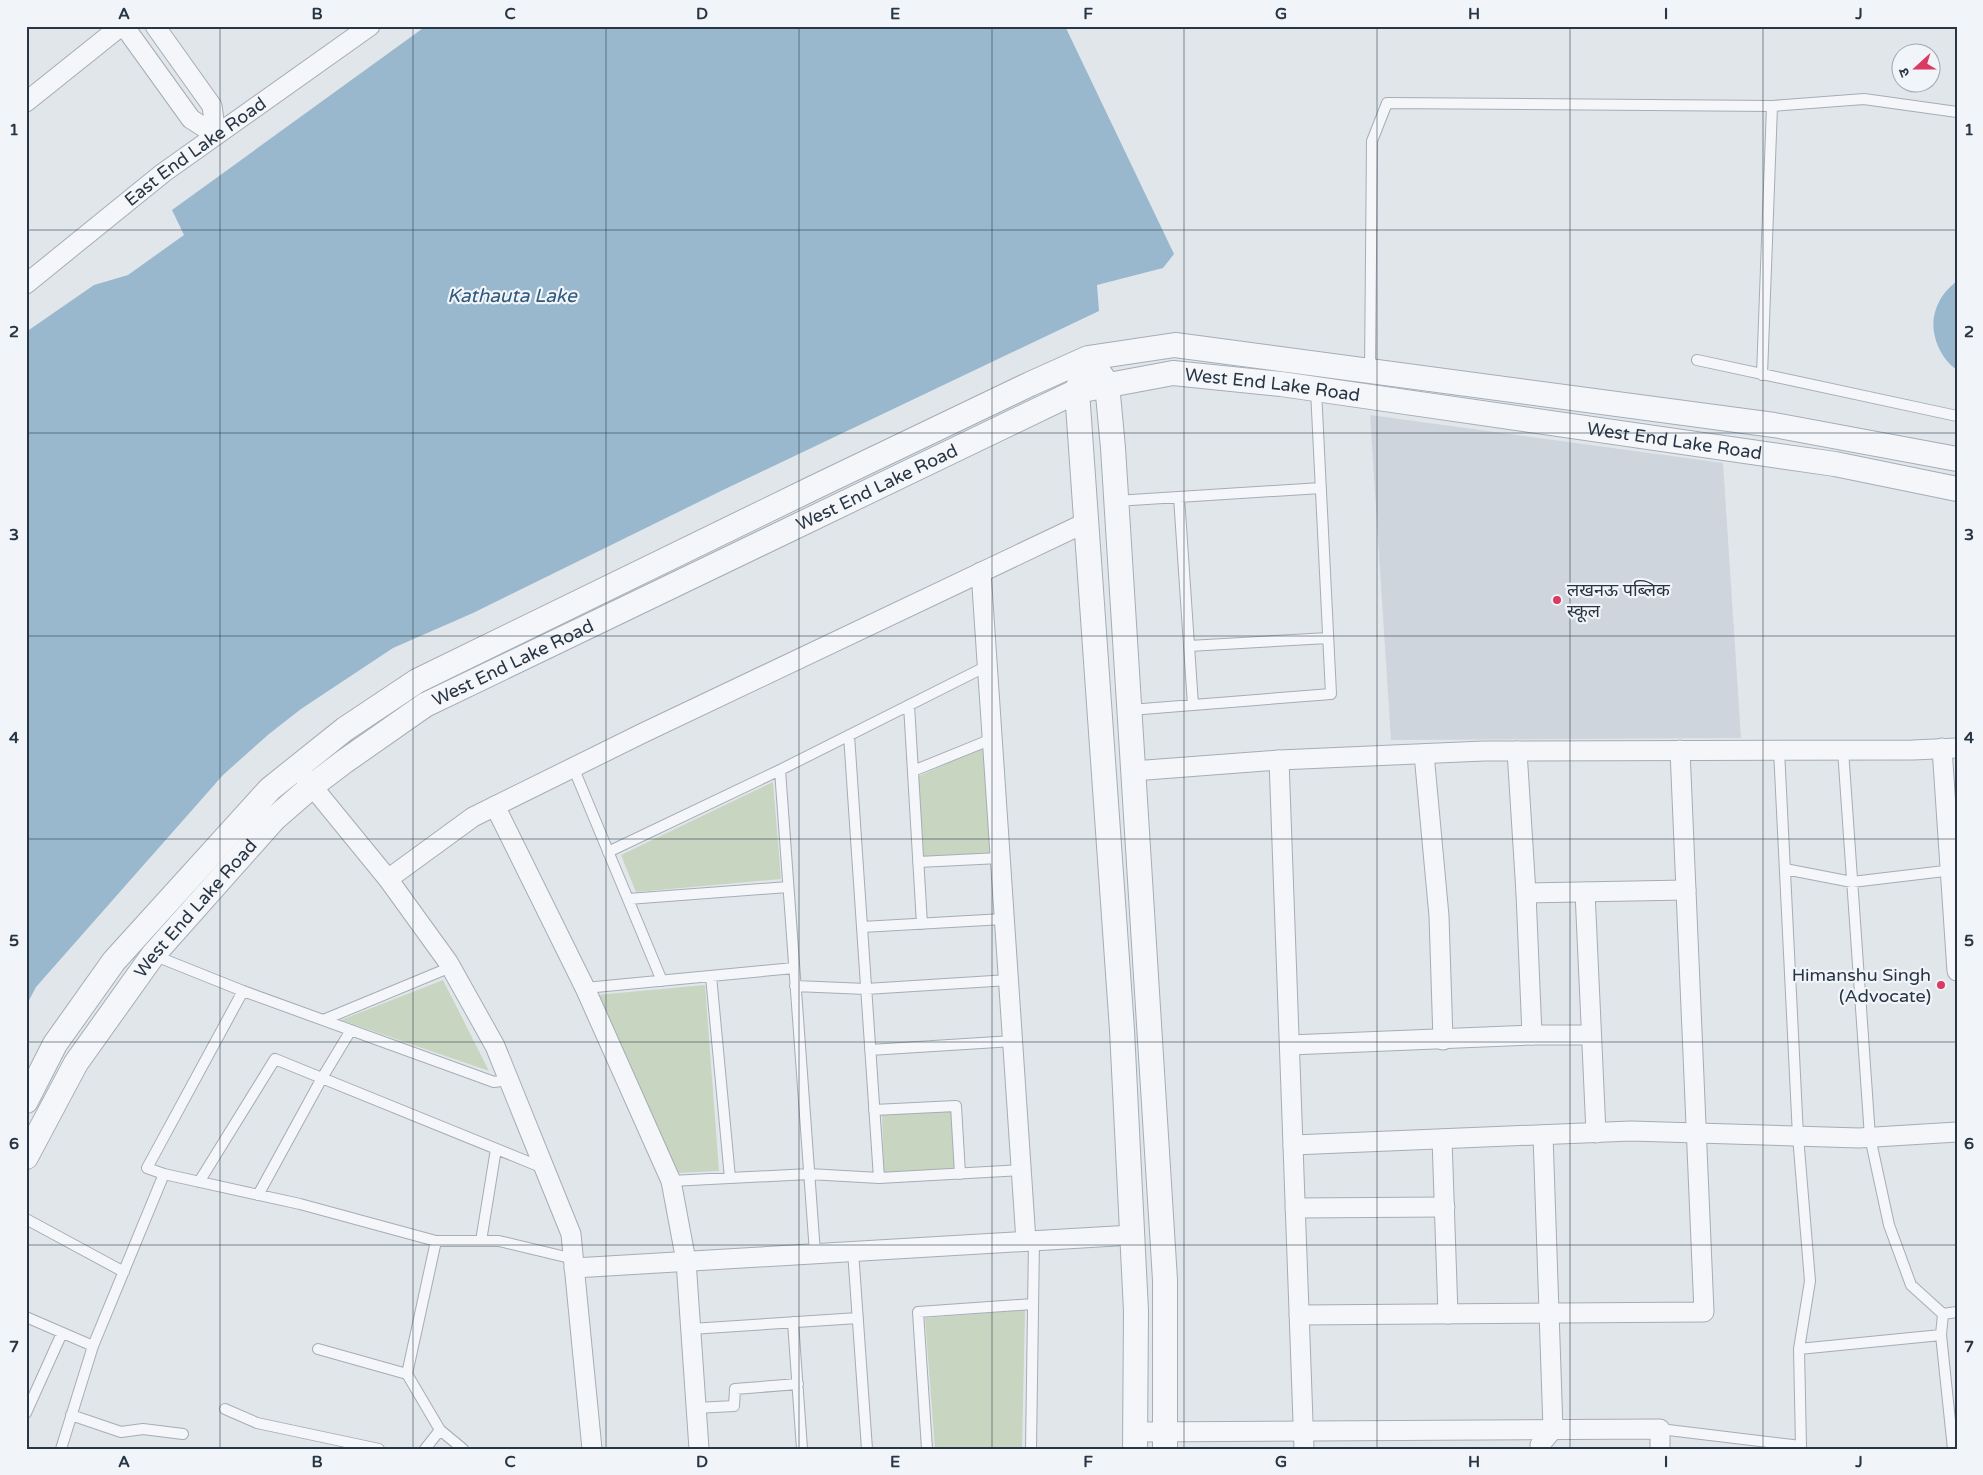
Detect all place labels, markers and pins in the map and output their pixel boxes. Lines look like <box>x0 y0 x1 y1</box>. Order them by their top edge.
place label: लखनऊ पब्लिक स्कूल <box>1567 579 1671 623</box>
marker: लखनऊ पब्लिक स्कूल <box>1551 594 1563 606</box>
place label: Himanshu Singh (Advocate) <box>1792 964 1931 1007</box>
marker: Himanshu Singh (Advocate) <box>1935 979 1947 991</box>

